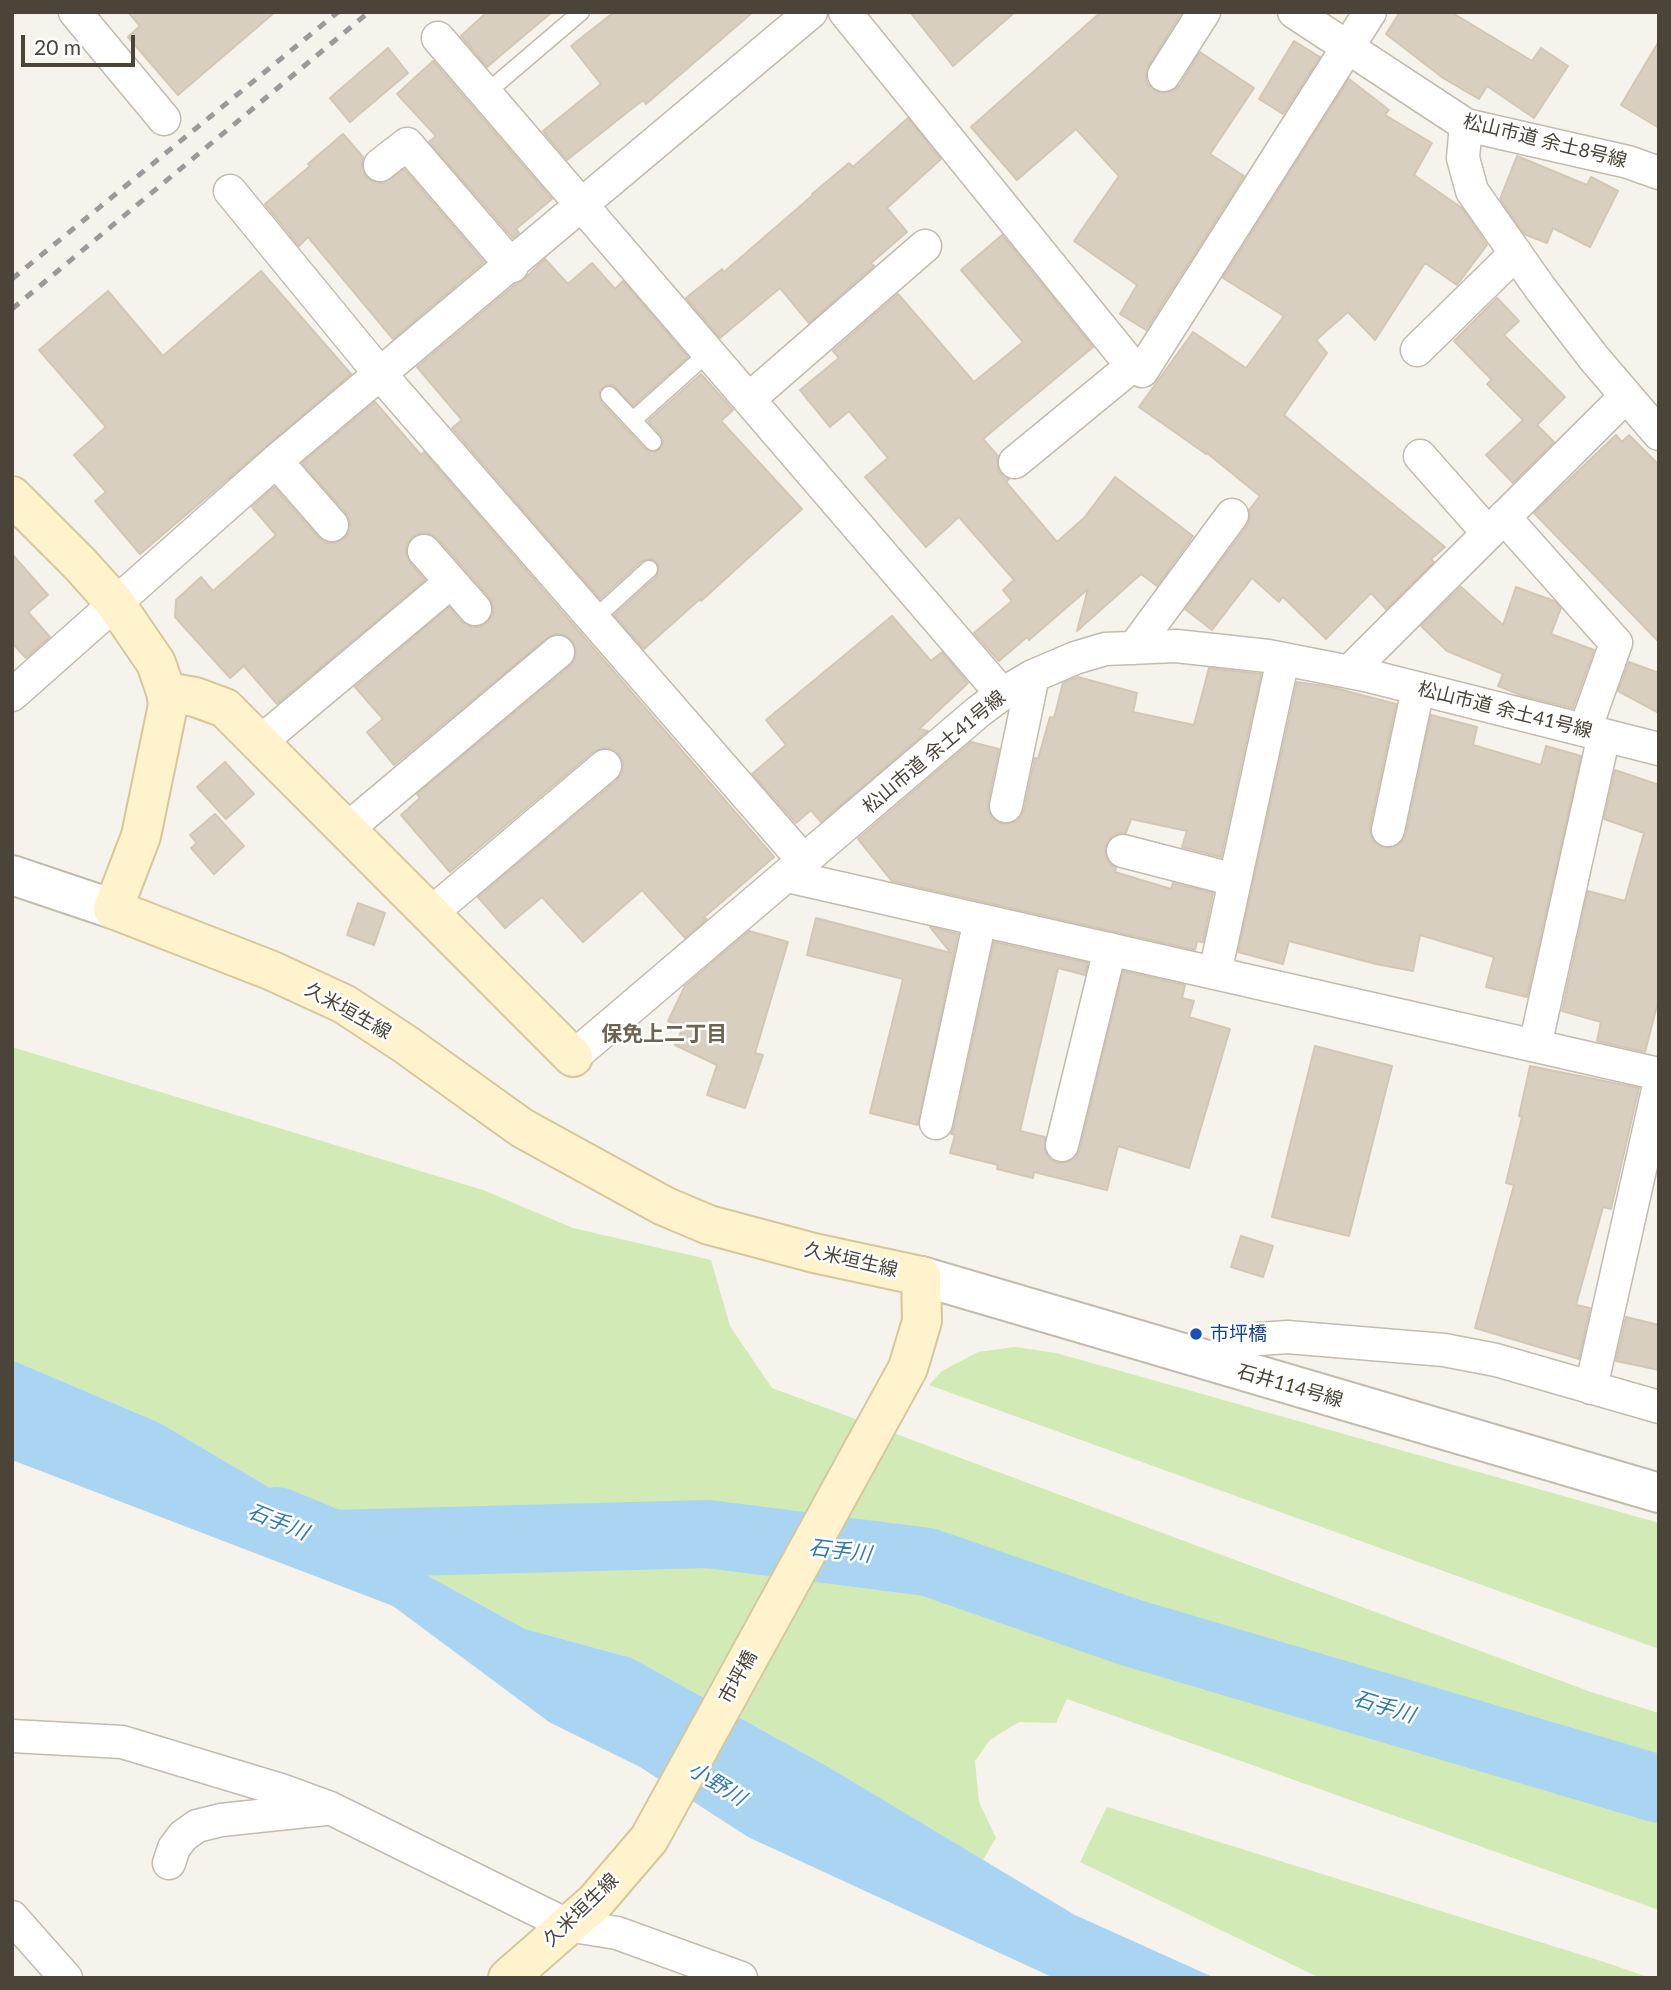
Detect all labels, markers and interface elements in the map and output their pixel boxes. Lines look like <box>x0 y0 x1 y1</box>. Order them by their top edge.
scale bar <box>24 21 138 65</box>
text: 20 m <box>34 34 81 59</box>
street label: 松山市道 余土8号線 <box>1461 110 1629 172</box>
street label: 松山市道 余土41号線 <box>1415 677 1595 743</box>
street label: 松山市道 余土41号線 <box>858 686 1010 818</box>
street label: 久米垣生線 <box>301 978 395 1044</box>
district label: 保免上二丁目 <box>601 1021 727 1047</box>
street label: 久米垣生線 <box>802 1238 900 1282</box>
place label: 市坪橋 <box>1210 1323 1267 1345</box>
marker: 市坪橋 <box>1188 1326 1204 1342</box>
street label: 石井114号線 <box>1234 1360 1346 1412</box>
water label: 石手川 <box>244 1499 312 1545</box>
water label: 石手川 <box>807 1535 873 1567</box>
street label: 市坪橋 <box>714 1647 762 1707</box>
water label: 石手川 <box>1350 1686 1418 1728</box>
water label: 小野川 <box>684 1757 750 1811</box>
street label: 久米垣生線 <box>539 1869 623 1951</box>

